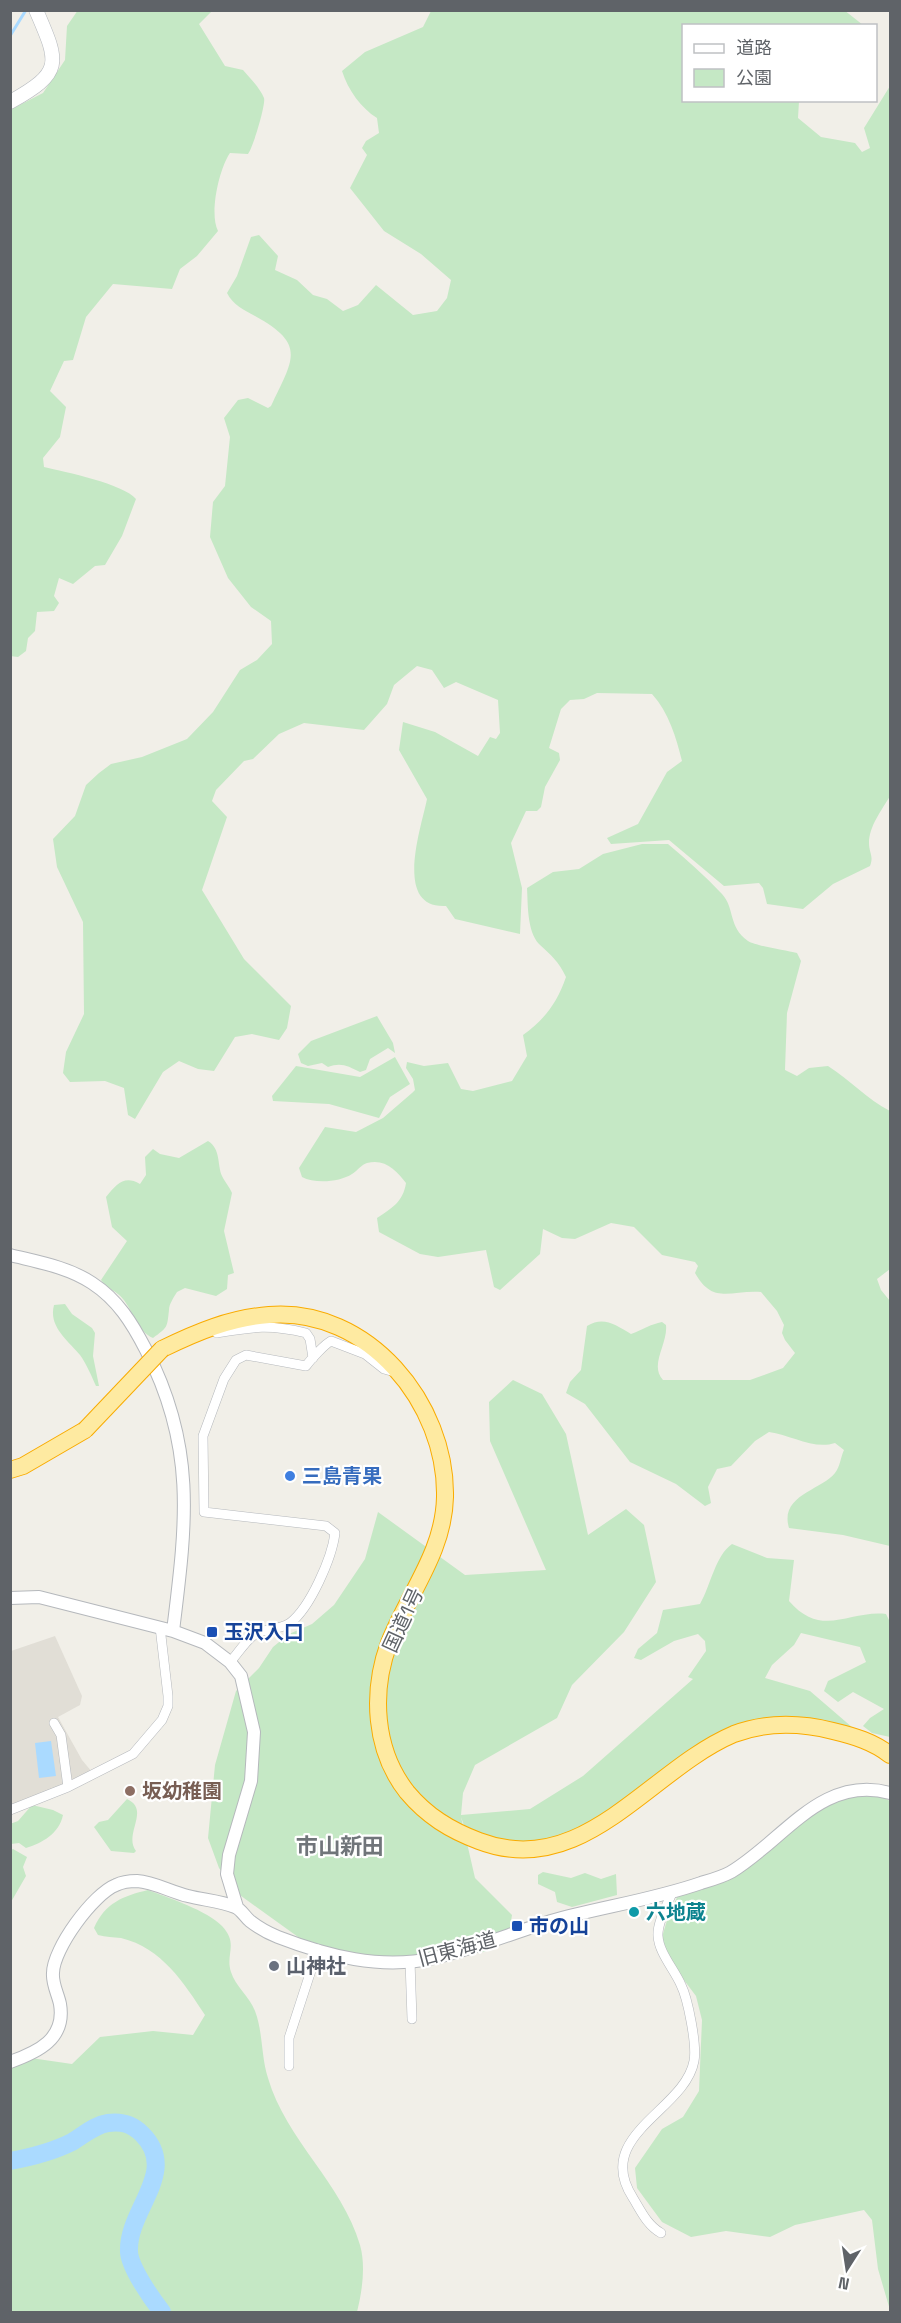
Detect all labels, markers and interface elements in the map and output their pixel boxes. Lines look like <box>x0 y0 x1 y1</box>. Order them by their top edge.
legend <box>682 24 877 102</box>
text: 道路 <box>736 36 772 59</box>
text: 公園 <box>736 66 772 89</box>
place label: 三島青果 <box>302 1463 382 1489</box>
marker: 三島青果 <box>283 1469 297 1483</box>
street label: 国道1号 <box>377 1584 429 1656</box>
place label: 玉沢入口 <box>224 1619 304 1645</box>
marker: 玉沢入口 <box>205 1625 219 1639</box>
place label: 坂幼稚園 <box>142 1778 222 1804</box>
marker: 坂幼稚園 <box>123 1784 137 1798</box>
district label: 市山新田 <box>296 1832 384 1860</box>
place label: 六地蔵 <box>646 1899 706 1925</box>
marker: 六地蔵 <box>627 1905 641 1919</box>
place label: 市の山 <box>529 1913 589 1939</box>
marker: 市の山 <box>510 1919 524 1933</box>
street label: 旧東海道 <box>415 1926 499 1972</box>
place label: 山神社 <box>286 1953 346 1979</box>
marker: 山神社 <box>267 1959 281 1973</box>
north arrow <box>817 2239 877 2299</box>
text: N <box>837 2272 851 2295</box>

